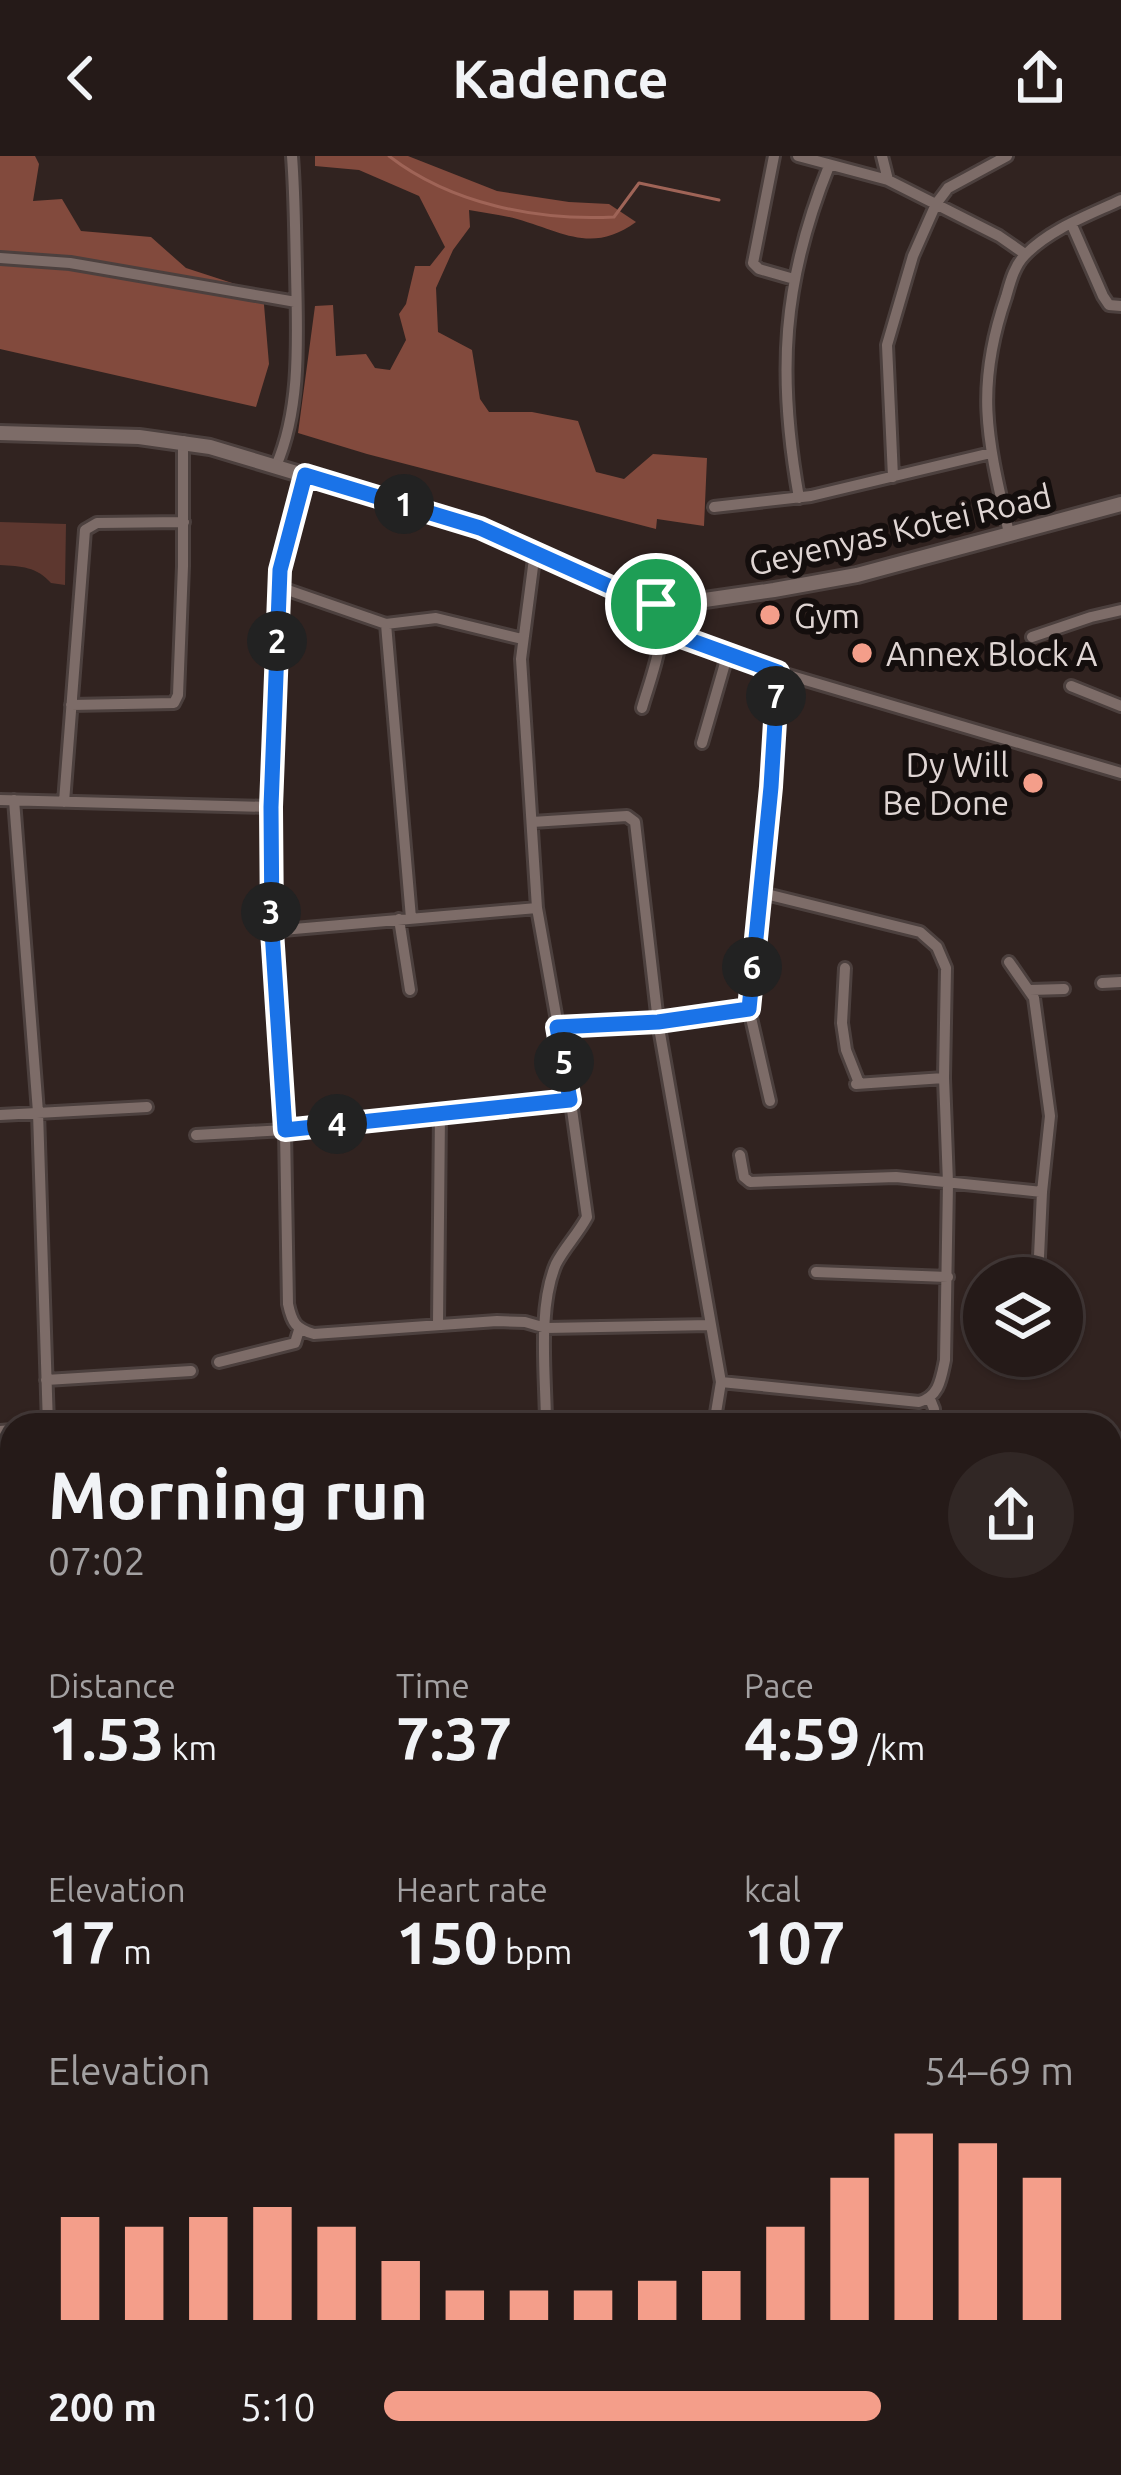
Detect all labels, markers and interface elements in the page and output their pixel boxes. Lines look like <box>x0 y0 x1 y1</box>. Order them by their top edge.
icon: back <box>48 45 114 111</box>
icon: share <box>1007 45 1073 111</box>
text: Kadence <box>452 48 669 108</box>
pin: 1 <box>374 474 434 534</box>
street label: Geyenyas Kotei Road <box>745 476 1055 582</box>
text: 1 <box>395 485 413 522</box>
pin <box>605 553 707 655</box>
icon: arrive <box>623 571 689 637</box>
place label: Gym <box>794 597 860 634</box>
marker: Gym <box>757 602 783 628</box>
pin: 2 <box>247 611 307 671</box>
text: 2 <box>268 622 286 659</box>
place label: Annex Block A <box>886 635 1098 672</box>
marker: Annex Block A <box>849 640 875 666</box>
pin: 7 <box>746 666 806 726</box>
text: 7 <box>767 677 785 714</box>
place label: Dy Will Be Done <box>883 746 1009 821</box>
marker: Dy Will Be Done <box>1020 770 1046 796</box>
pin: 3 <box>241 882 301 942</box>
text: 3 <box>262 893 280 930</box>
pin: 6 <box>722 937 782 997</box>
text: 6 <box>743 948 761 985</box>
pin: 5 <box>534 1032 594 1092</box>
text: 5 <box>555 1043 573 1080</box>
pin: 4 <box>307 1094 367 1154</box>
text: 4 <box>328 1105 346 1142</box>
map controls <box>963 1257 1083 1377</box>
button: layers <box>963 1257 1083 1377</box>
button: share <box>948 1452 1074 1578</box>
text: Morning run <box>48 1457 428 1531</box>
text: 07:02 <box>48 1539 146 1582</box>
text: Distance <box>48 1667 176 1704</box>
text: Time <box>396 1667 470 1704</box>
text: Pace <box>744 1667 814 1704</box>
text: 1.53 <box>48 1704 164 1771</box>
text: 7:37 <box>396 1704 512 1771</box>
text: 4:59 <box>744 1704 860 1771</box>
text: km <box>164 1729 217 1766</box>
text: /km <box>860 1729 925 1766</box>
text: Elevation <box>48 1871 186 1908</box>
text: Heart rate <box>396 1871 548 1908</box>
text: kcal <box>744 1871 801 1908</box>
text: 17 <box>48 1908 116 1975</box>
text: 150 <box>396 1908 498 1975</box>
text: 107 <box>744 1908 846 1975</box>
text: m <box>116 1933 152 1970</box>
text: bpm <box>498 1933 572 1970</box>
text: Elevation <box>48 2049 211 2092</box>
text: 54–69 m <box>924 2049 1074 2092</box>
text: 200 m <box>48 2385 157 2428</box>
text: 5:10 <box>240 2385 316 2428</box>

